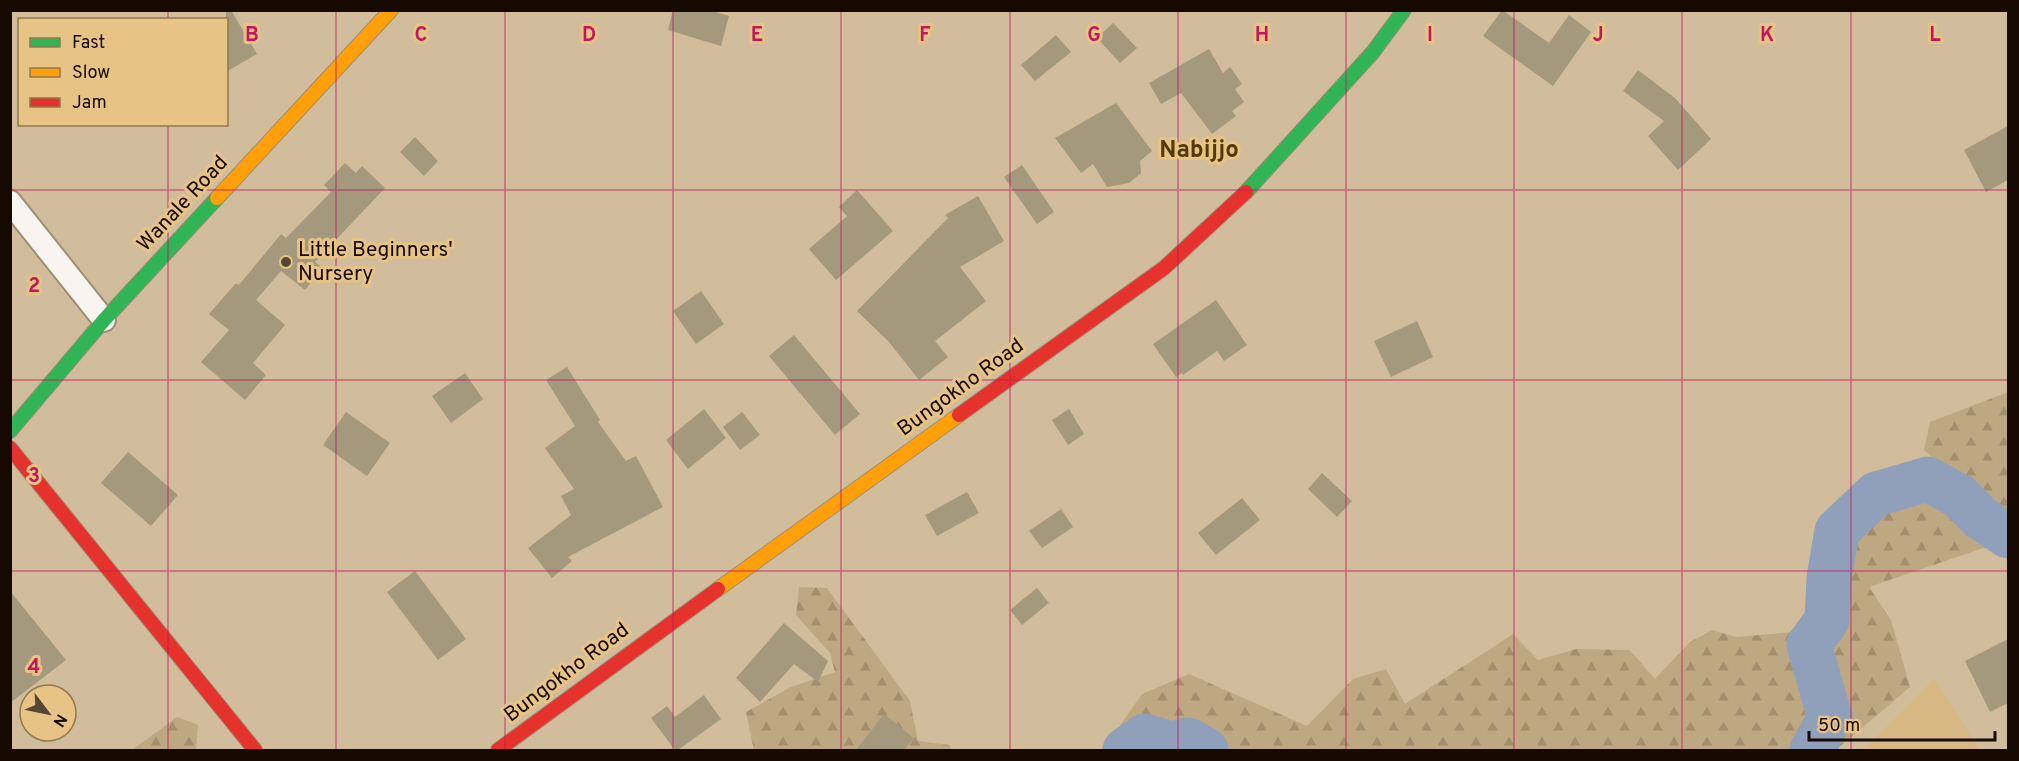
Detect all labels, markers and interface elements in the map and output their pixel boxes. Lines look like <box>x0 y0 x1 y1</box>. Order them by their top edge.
legend <box>18 18 228 126</box>
text: B <box>245 23 259 49</box>
text: C <box>415 23 427 49</box>
text: D <box>582 23 596 49</box>
text: E <box>751 23 763 49</box>
text: F <box>919 23 931 49</box>
text: G <box>1087 23 1101 49</box>
text: H <box>1255 23 1269 49</box>
text: I <box>1427 23 1433 49</box>
text: J <box>1592 23 1604 49</box>
text: K <box>1760 23 1774 49</box>
text: L <box>1929 23 1941 49</box>
text: Fast <box>72 32 105 55</box>
text: Slow <box>72 62 110 85</box>
text: Jam <box>72 92 107 115</box>
district label: Nabijjo <box>1159 136 1239 166</box>
street label: Wanale Road <box>132 150 234 258</box>
place label: Little Beginners' Nursery <box>298 237 453 288</box>
marker: Little Beginners' Nursery <box>279 255 293 269</box>
text: 2 <box>28 274 40 300</box>
street label: Bungokho Road <box>892 333 1030 443</box>
text: 3 <box>28 464 40 490</box>
street label: Bungokho Road <box>499 617 635 729</box>
text: 4 <box>28 655 40 681</box>
north arrow <box>18 683 78 743</box>
scale bar <box>1809 704 1995 742</box>
text: N <box>47 710 71 730</box>
text: 50 m <box>1818 715 1860 738</box>

